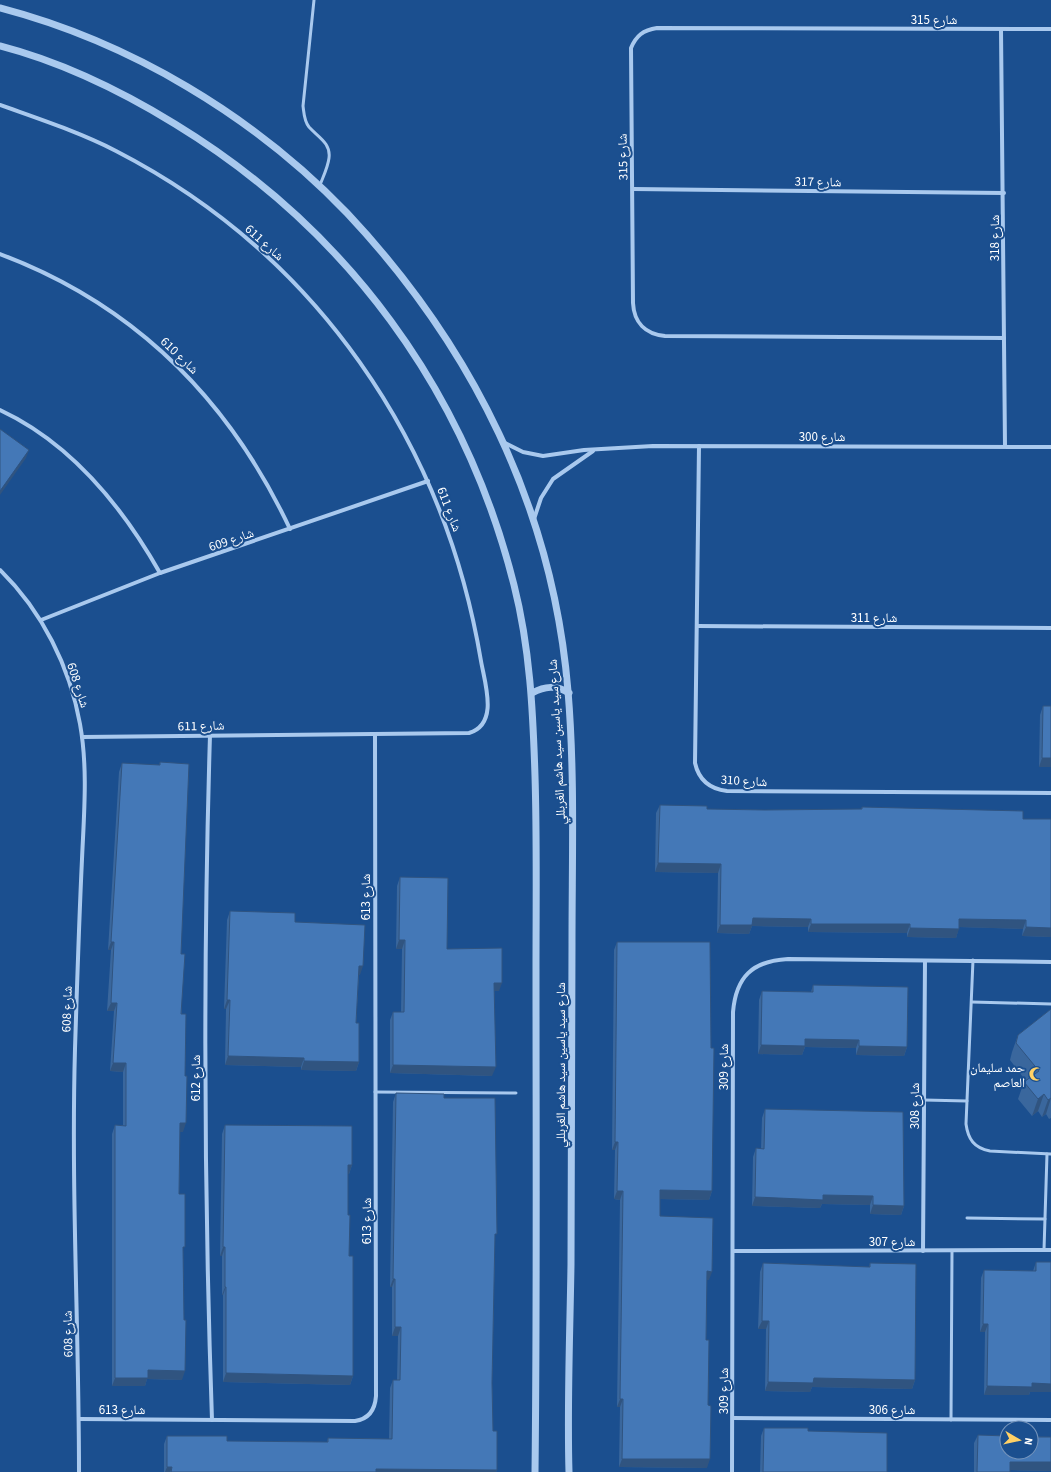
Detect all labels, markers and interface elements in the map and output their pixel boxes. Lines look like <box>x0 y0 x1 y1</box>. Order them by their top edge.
street label: شارع 315 <box>911 11 957 29</box>
street label: شارع 315 <box>614 133 632 180</box>
street label: شارع 317 <box>794 173 841 191</box>
street label: شارع 318 <box>986 215 1004 261</box>
street label: شارع 611 <box>241 220 288 265</box>
street label: شارع 610 <box>156 333 202 378</box>
street label: شارع 300 <box>799 428 845 446</box>
street label: شارع 611 <box>432 484 466 534</box>
street label: شارع 609 <box>206 524 256 556</box>
street label: شارع 311 <box>851 609 897 627</box>
street label: شارع سيد ياسين سيد هاشم الغربللي <box>544 659 572 825</box>
street label: شارع 608 <box>62 660 94 710</box>
street label: شارع 611 <box>178 717 225 735</box>
street label: شارع 310 <box>720 771 768 791</box>
street label: شارع 613 <box>357 874 375 920</box>
street label: شارع سيد ياسين سيد هاشم الغربللي <box>552 982 571 1148</box>
street label: شارع 608 <box>57 985 77 1033</box>
street label: شارع 309 <box>715 1044 733 1090</box>
street label: شارع 612 <box>187 1055 205 1101</box>
place label: حمد سليمان العاصم <box>970 1059 1025 1092</box>
mosque icon: حمد سليمان العاصم <box>1028 1066 1044 1082</box>
street label: شارع 308 <box>906 1083 924 1129</box>
street label: شارع 613 <box>358 1198 376 1244</box>
street label: شارع 307 <box>869 1233 915 1251</box>
street label: شارع 608 <box>59 1310 77 1357</box>
street label: شارع 309 <box>715 1368 733 1414</box>
street label: شارع 613 <box>99 1401 145 1419</box>
street label: شارع 306 <box>869 1401 915 1419</box>
north arrow <box>999 1420 1039 1460</box>
text: N <box>1020 1437 1036 1446</box>

